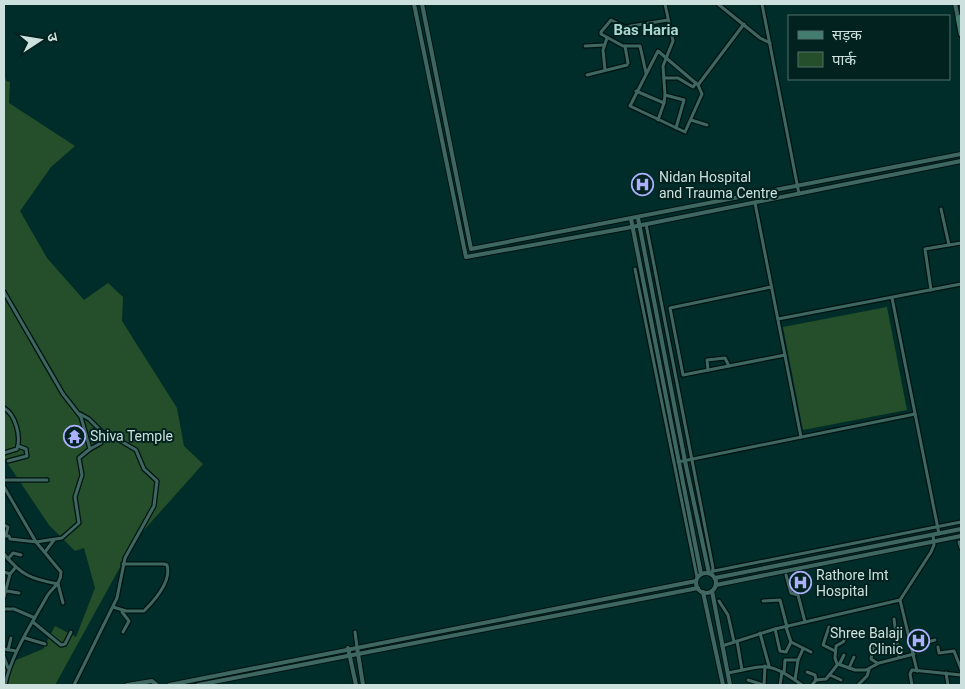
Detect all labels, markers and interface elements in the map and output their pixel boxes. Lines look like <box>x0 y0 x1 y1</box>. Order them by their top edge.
north arrow <box>15 15 65 65</box>
legend <box>788 15 950 80</box>
district label: Bas Haria <box>613 21 679 39</box>
text: सड़क <box>832 26 862 44</box>
text: उ <box>44 32 62 44</box>
text: पार्क <box>832 51 856 69</box>
place label: Nidan Hospital and Trauma Centre <box>659 169 777 201</box>
hospital icon: Nidan Hospital and Trauma Centre <box>631 173 655 197</box>
temple icon: Shiva Temple <box>62 424 86 448</box>
place label: Shiva Temple <box>90 428 173 444</box>
place label: Rathore Imt Hospital <box>816 567 889 599</box>
hospital icon: Rathore Imt Hospital <box>788 571 812 595</box>
place label: Shree Balaji Clinic <box>830 625 903 657</box>
hospital icon: Shree Balaji Clinic <box>907 629 931 653</box>

